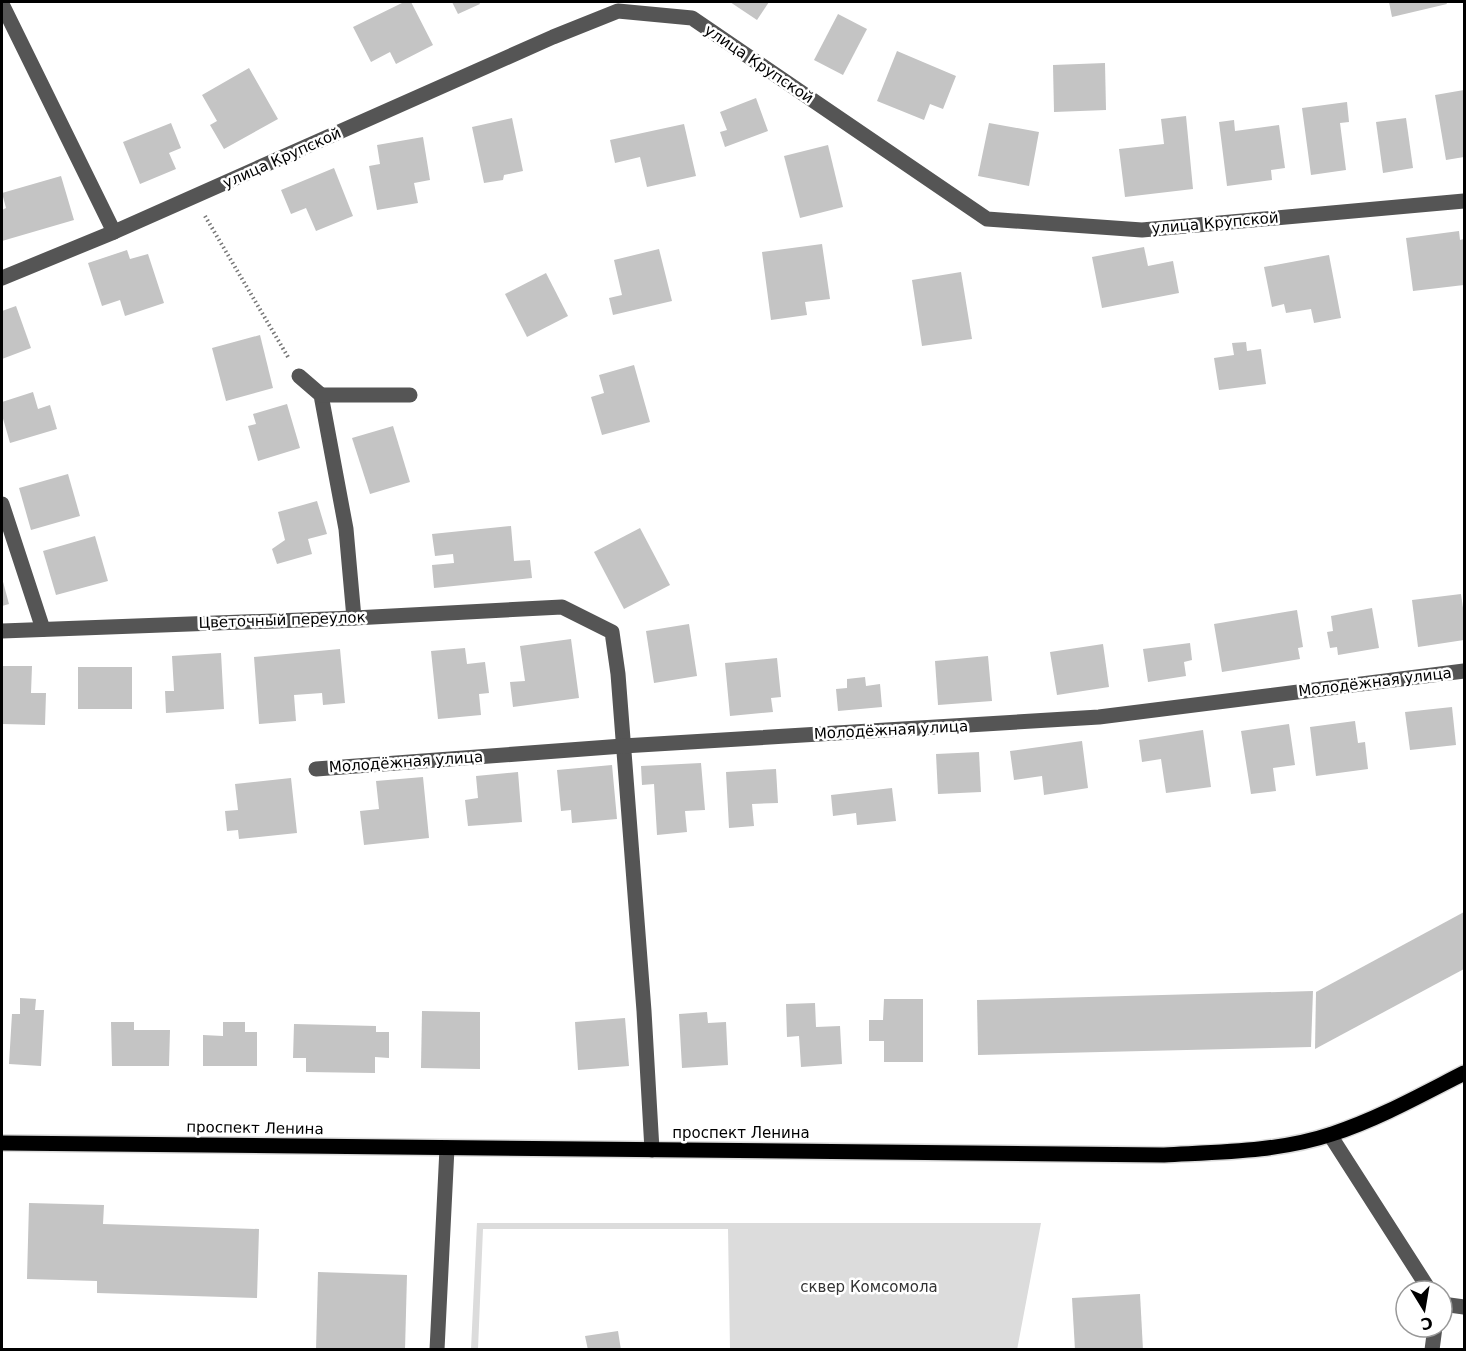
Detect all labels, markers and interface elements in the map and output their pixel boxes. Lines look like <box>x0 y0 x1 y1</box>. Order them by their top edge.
street label: улица Крупской <box>701 21 817 107</box>
street label: улица Крупской <box>220 124 344 192</box>
street label: улица Крупской <box>1151 208 1279 238</box>
street label: Цветочный переулок <box>198 608 366 632</box>
street label: Молодёжная улица <box>1297 664 1453 700</box>
street label: Молодёжная улица <box>813 717 969 743</box>
street label: Молодёжная улица <box>328 748 484 776</box>
street label: проспект Ленина <box>186 1118 324 1138</box>
street label: проспект Ленина <box>672 1124 810 1142</box>
park label: сквер Комсомола <box>800 1278 938 1296</box>
north arrow <box>1394 1279 1454 1339</box>
text: С <box>1419 1313 1434 1334</box>

